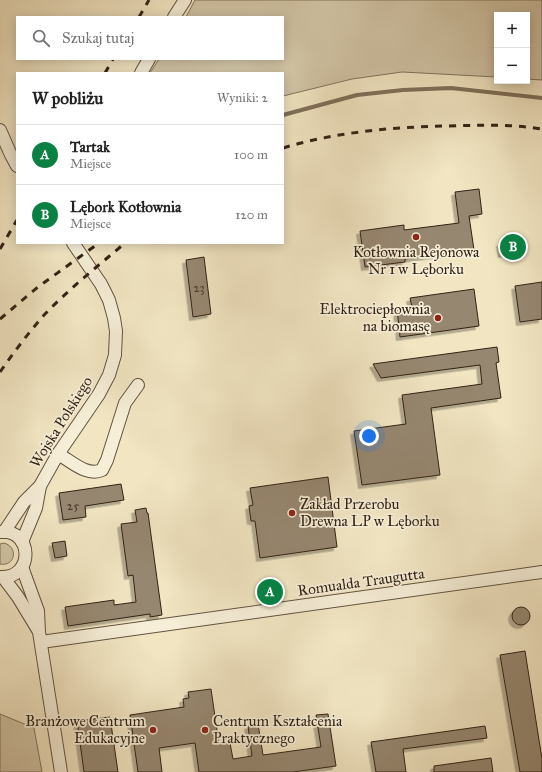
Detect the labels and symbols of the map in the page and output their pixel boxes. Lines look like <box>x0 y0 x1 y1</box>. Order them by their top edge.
marker: Kotłownia Rejonowa Nr 1 w Lęborku <box>411 232 421 242</box>
pin: B <box>500 232 526 262</box>
place label: Kotłownia Rejonowa Nr 1 w Lęborku <box>353 243 480 278</box>
house number: 23 <box>193 280 205 296</box>
place label: Elektrociepłownia na biomasę <box>320 300 431 335</box>
marker: Elektrociepłownia na biomasę <box>433 313 443 323</box>
street label: Wojska Polskiego <box>26 373 96 471</box>
your location <box>359 426 379 446</box>
place label: Zakład Przerobu Drewna LP w Lęborku <box>300 495 440 530</box>
house number: 25 <box>67 498 79 514</box>
marker: Zakład Przerobu Drewna LP w Lęborku <box>287 508 297 518</box>
street label: Romualda Traugutta <box>296 564 426 600</box>
pin: A <box>257 577 283 607</box>
place label: Branżowe Centrum Edukacyjne <box>25 712 145 747</box>
place label: Centrum Kształcenia Praktycznego <box>213 712 343 747</box>
marker: Branżowe Centrum Edukacyjne <box>148 725 158 735</box>
marker: Centrum Kształcenia Praktycznego <box>200 725 210 735</box>

